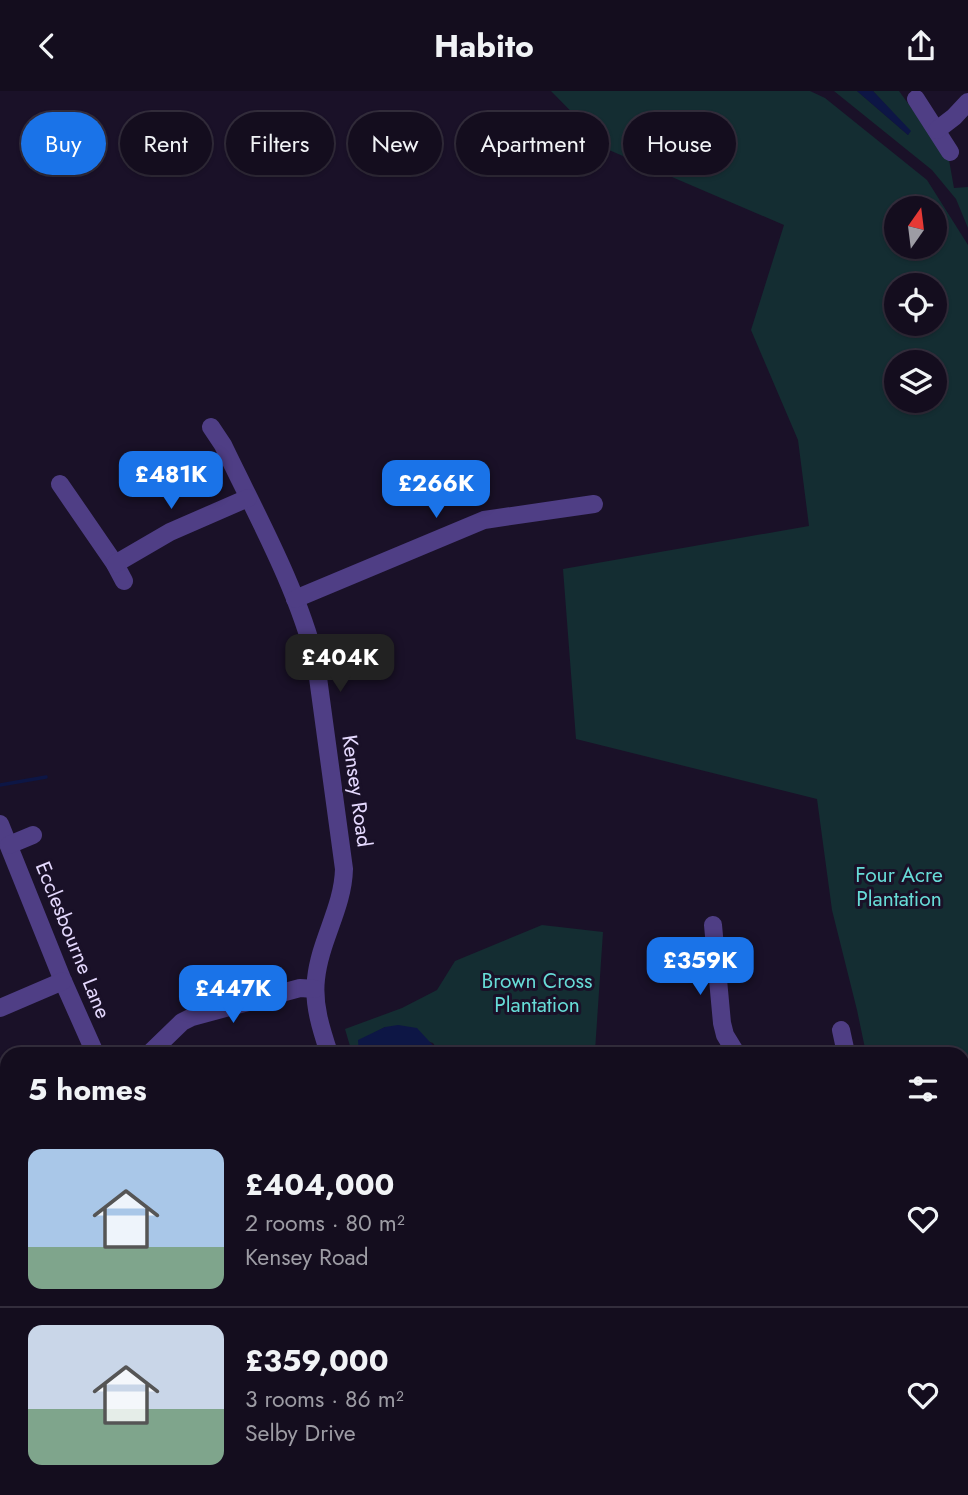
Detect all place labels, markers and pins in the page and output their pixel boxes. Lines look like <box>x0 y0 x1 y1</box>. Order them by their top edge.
pin: £481K <box>122 451 220 511</box>
pin: £266K <box>387 461 485 520</box>
pin: £404K <box>291 635 389 694</box>
pin: £359K <box>651 937 749 997</box>
pin: £447K <box>184 965 282 1025</box>

